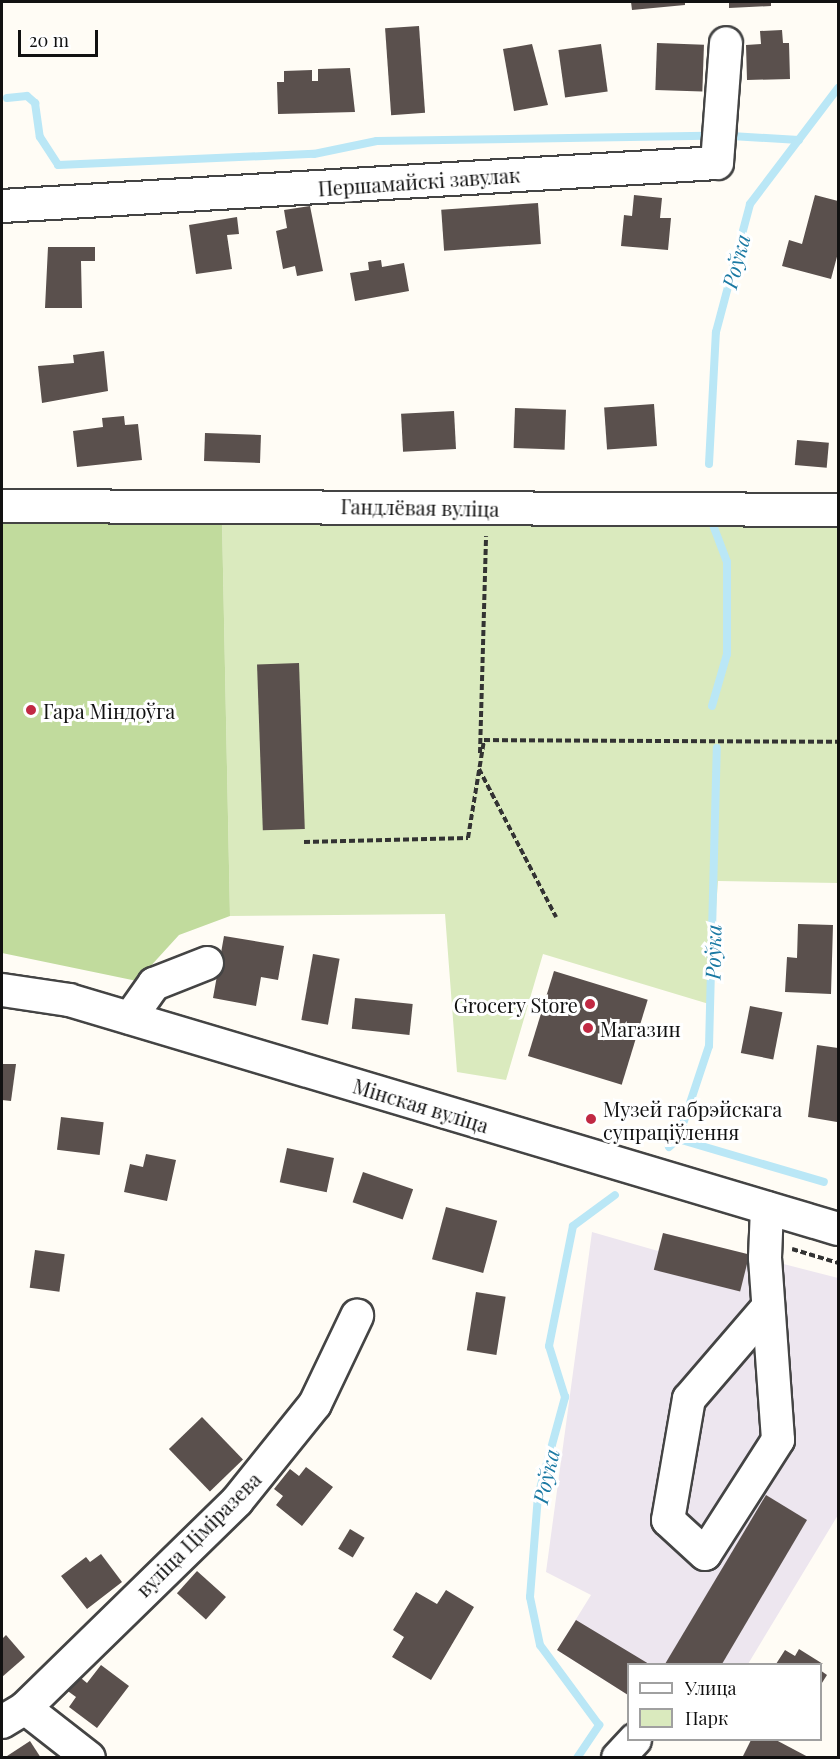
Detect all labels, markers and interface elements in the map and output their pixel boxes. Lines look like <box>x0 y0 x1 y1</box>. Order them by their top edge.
scale bar <box>21 18 100 56</box>
text: 20 m <box>29 28 69 52</box>
street label: Першамайскі завулак <box>317 162 521 200</box>
water label: Роўка <box>716 231 754 291</box>
street label: Гандлёвая вуліца <box>340 494 500 520</box>
place label: Гара Міндоўга <box>43 698 175 722</box>
marker: Гара Міндоўга <box>24 703 38 717</box>
water label: Роўка <box>699 924 725 980</box>
place label: Grocery Store <box>453 992 578 1016</box>
marker: Grocery Store <box>583 997 597 1011</box>
place label: Магазин <box>600 1016 681 1040</box>
marker: Магазин <box>581 1021 595 1035</box>
street label: Мінская вуліца <box>350 1073 492 1137</box>
place label: Музей габрэйскага супраціўлення <box>603 1096 782 1143</box>
marker: Музей габрэйскага супраціўлення <box>584 1112 598 1126</box>
water label: Роўка <box>526 1446 564 1506</box>
street label: вуліца Ціміразева <box>131 1467 265 1601</box>
legend <box>627 1663 822 1741</box>
text: Улица <box>685 1676 736 1700</box>
text: Парк <box>685 1706 728 1730</box>

